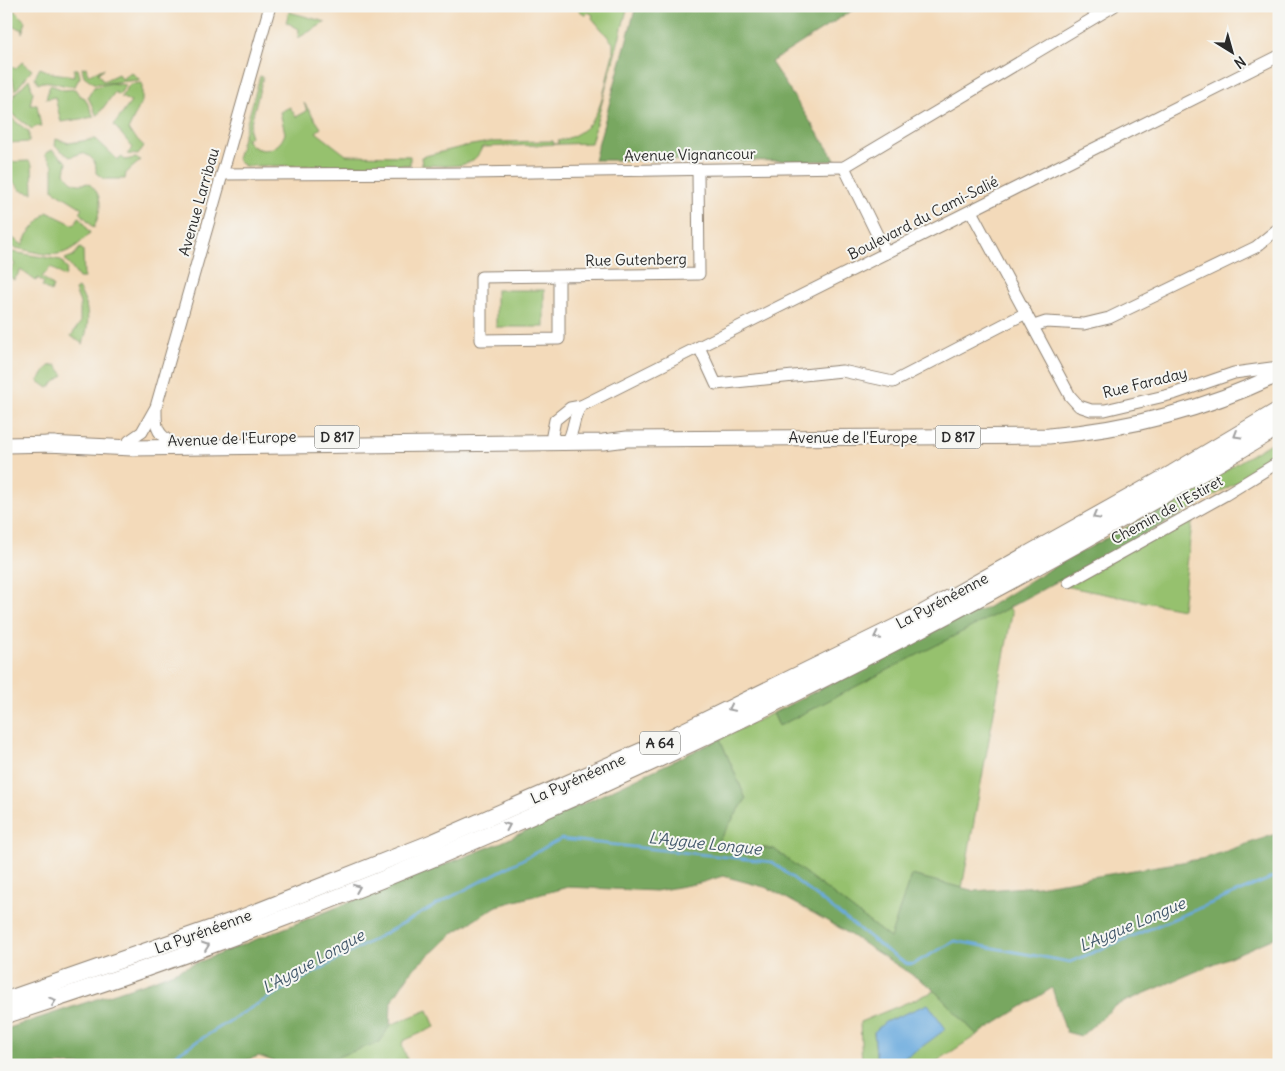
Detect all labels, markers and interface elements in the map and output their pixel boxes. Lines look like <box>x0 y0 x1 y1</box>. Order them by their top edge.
north arrow <box>1208 28 1258 78</box>
text: N <box>1231 52 1249 72</box>
street label: Avenue Vignancour <box>624 144 756 165</box>
street label: Avenue Larribau <box>174 145 223 258</box>
street label: Boulevard du Cami-Salié <box>844 171 1001 264</box>
street label: Rue Gutenberg <box>585 249 687 270</box>
street label: Rue Faraday <box>1101 363 1189 402</box>
road number: D 817 <box>314 426 360 448</box>
road number: D 817 <box>936 426 980 448</box>
street label: Avenue de l'Europe <box>167 427 297 450</box>
street label: Avenue de l'Europe <box>789 428 917 447</box>
one-way arrow <box>1233 428 1242 438</box>
street label: Chemin de l'Estiret <box>1108 471 1226 548</box>
one-way arrow <box>1093 510 1102 520</box>
street label: La Pyrénéenne <box>892 568 991 633</box>
one-way arrow <box>873 630 882 640</box>
one-way arrow <box>727 702 736 712</box>
road number: A 64 <box>640 731 680 754</box>
street label: La Pyrénéenne <box>527 749 628 808</box>
one-way arrow <box>502 821 511 832</box>
water label: L'Aygue Longue <box>648 827 764 859</box>
one-way arrow <box>353 884 361 894</box>
water label: L'Aygue Longue <box>1076 892 1189 955</box>
street label: La Pyrénéenne <box>152 905 254 958</box>
water label: L'Aygue Longue <box>259 924 369 997</box>
one-way arrow <box>201 942 210 952</box>
one-way arrow <box>48 996 56 1006</box>

